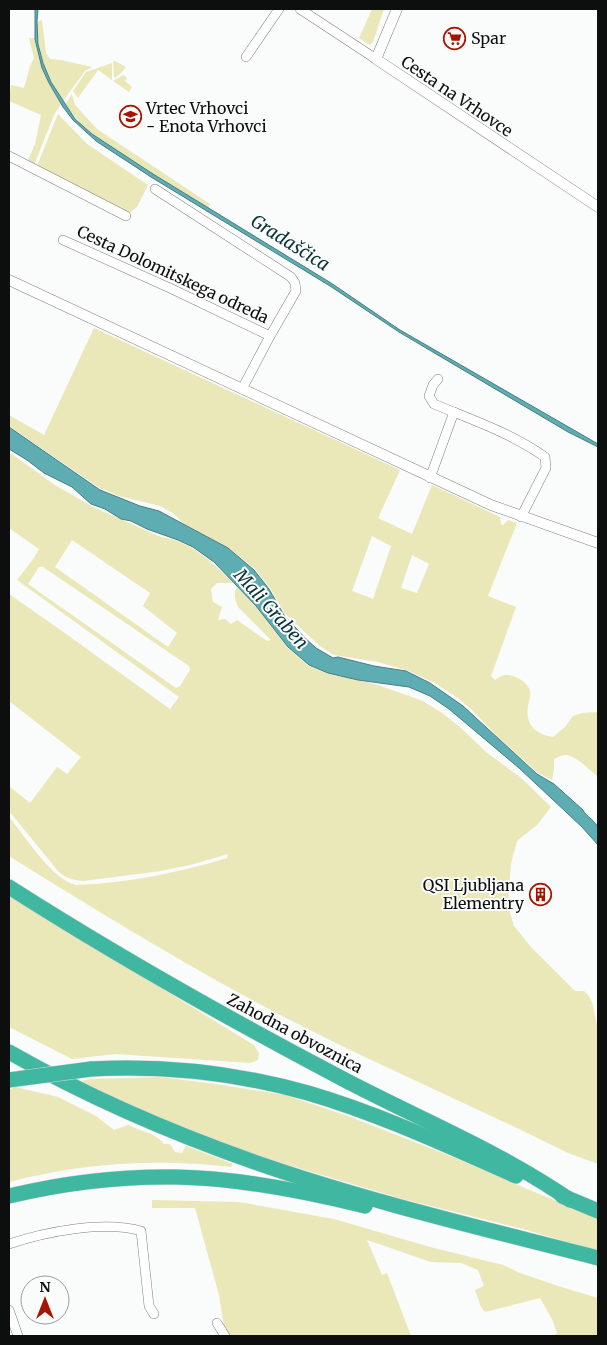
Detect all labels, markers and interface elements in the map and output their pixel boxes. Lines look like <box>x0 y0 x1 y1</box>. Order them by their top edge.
supermarket icon: Spar <box>443 26 467 50</box>
place label: Spar <box>471 28 506 48</box>
street label: Cesta na Vrhovce <box>397 51 517 141</box>
place label: Vrtec Vrhovci - Enota Vrhovci <box>145 98 267 136</box>
school or university icon: Vrtec Vrhovci - Enota Vrhovci <box>118 105 142 129</box>
water label: Gradaščica <box>247 209 334 276</box>
street label: Cesta Dolomitskega odreda <box>74 221 272 327</box>
water label: Mali Graben <box>229 563 313 654</box>
place label: QSI Ljubljana Elementry <box>423 875 525 913</box>
building icon: QSI Ljubljana Elementry <box>528 882 552 906</box>
street label: Zahodna obvoznica <box>224 989 366 1077</box>
north arrow <box>20 1275 70 1325</box>
text: N <box>39 1278 51 1296</box>

